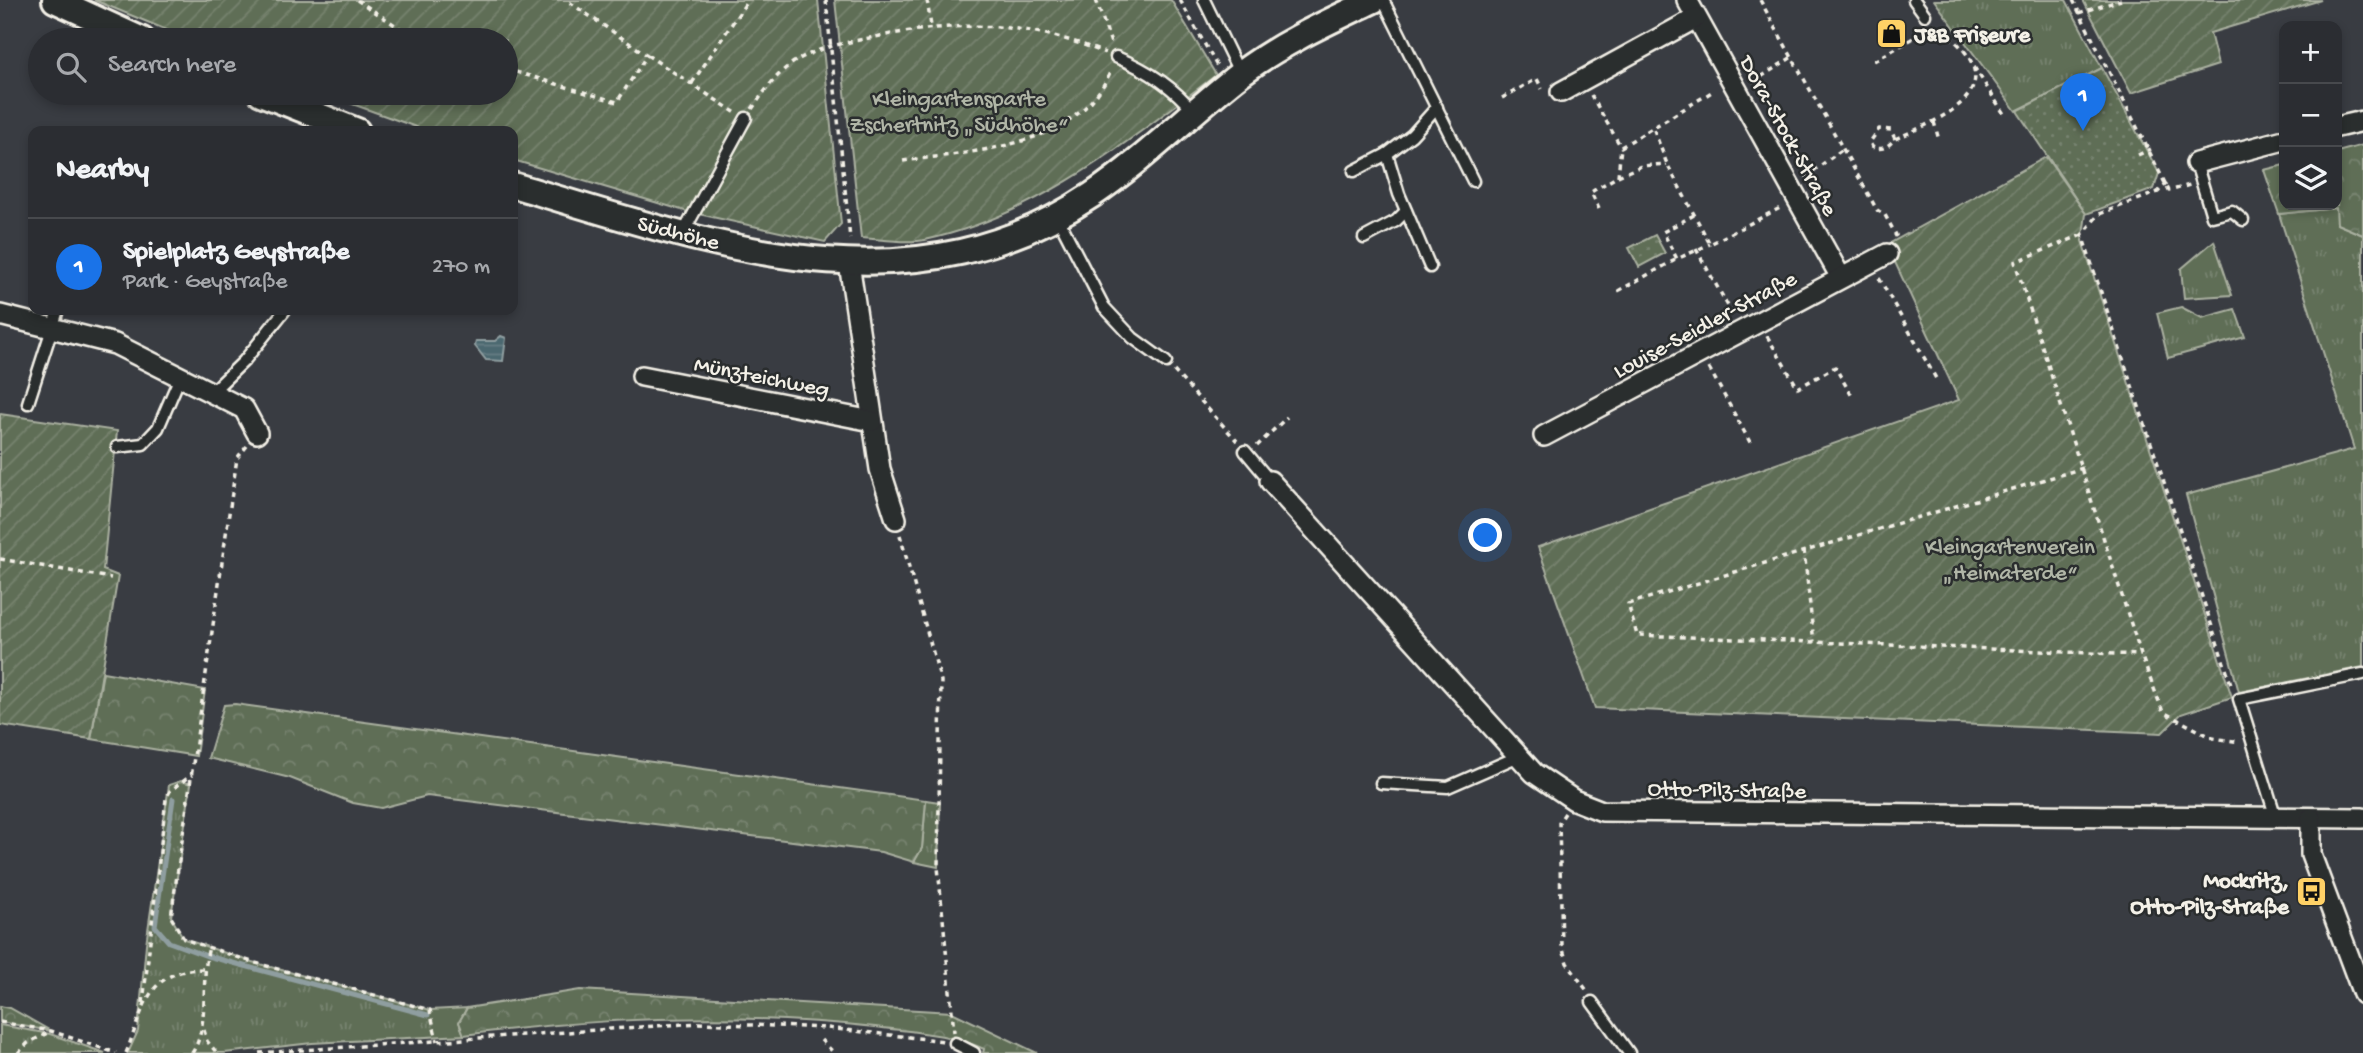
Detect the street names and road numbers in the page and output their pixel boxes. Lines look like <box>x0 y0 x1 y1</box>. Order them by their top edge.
street label: Dora-Stock-Straße <box>1731 50 1843 223</box>
street label: Südhöhe <box>634 211 723 258</box>
street label: Louise-Seidler-Straße <box>1609 266 1803 386</box>
street label: Münzteichweg <box>692 352 831 405</box>
street label: Otto-Pilz-Straße <box>1647 777 1808 806</box>

